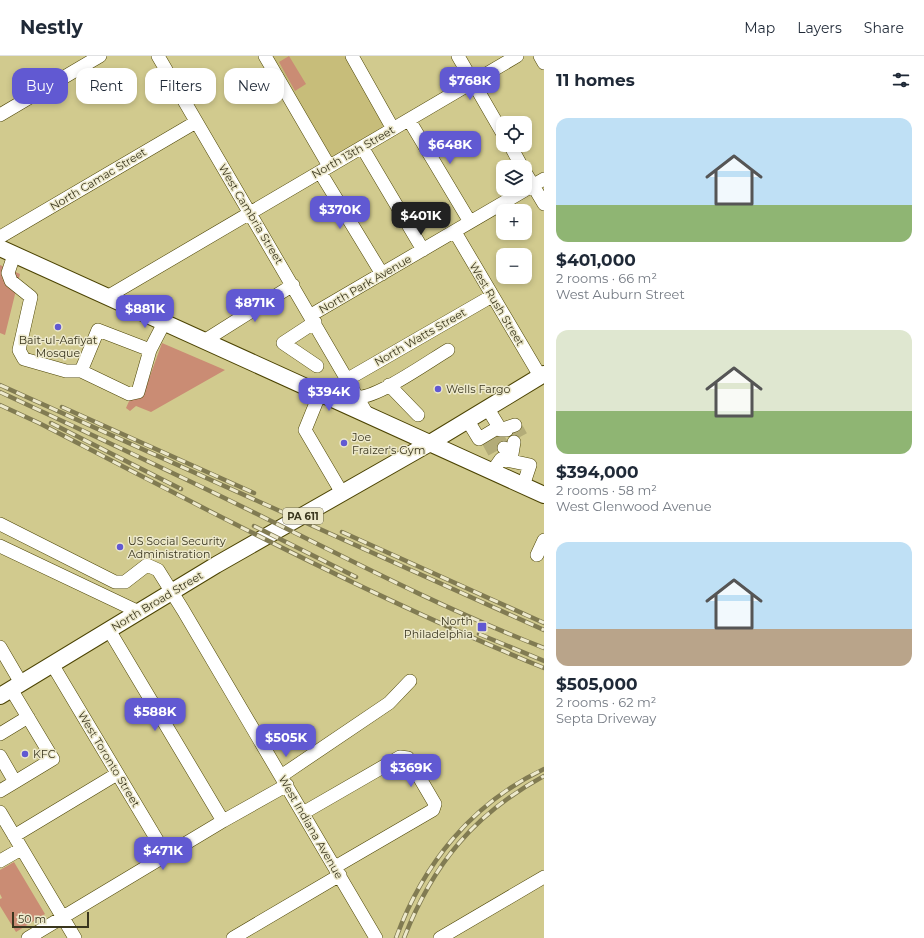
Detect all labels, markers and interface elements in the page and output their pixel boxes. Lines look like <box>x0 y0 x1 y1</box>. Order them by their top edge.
text: Nestly <box>20 16 83 39</box>
text: Map <box>744 19 775 37</box>
text: Layers <box>797 19 842 37</box>
text: Share <box>864 19 904 37</box>
pin: $768K <box>442 67 498 101</box>
chip: Buy <box>12 68 68 104</box>
chip: Rent <box>76 68 137 104</box>
chip: Filters <box>145 68 216 104</box>
chip: New <box>224 68 284 104</box>
icon: filters <box>890 69 912 91</box>
text: 11 homes <box>556 70 635 90</box>
text: $768K <box>449 72 491 88</box>
map controls <box>496 116 532 284</box>
button: locate <box>496 116 532 152</box>
street label: North 13th Street <box>309 122 397 181</box>
pin: $648K <box>422 131 478 165</box>
text: $648K <box>428 136 472 152</box>
street label: North Camac Street <box>47 144 149 213</box>
icon: home <box>698 144 770 216</box>
button: layers <box>496 160 532 196</box>
street label: West Cambria Street <box>216 161 287 267</box>
pin: $370K <box>312 196 368 230</box>
text: $370K <box>319 201 361 217</box>
pin: $401K <box>393 202 449 236</box>
button: + <box>496 204 532 240</box>
text: $401K <box>401 207 441 223</box>
button: − <box>496 248 532 284</box>
text: $401,000 <box>556 250 636 270</box>
street label: North Park Avenue <box>316 252 414 316</box>
street label: West Rush Street <box>466 260 528 349</box>
text: 2 rooms · 66 m² <box>556 270 657 286</box>
text: West Auburn Street <box>556 286 685 302</box>
pin: $871K <box>227 289 283 323</box>
text: $871K <box>235 294 275 310</box>
pin: $881K <box>117 295 173 329</box>
text: $881K <box>125 300 165 316</box>
street label: North Watts Street <box>372 305 469 369</box>
marker: Bait-ul-Aafiyat Mosque <box>53 322 63 332</box>
place label: Bait-ul-Aafiyat Mosque <box>19 333 98 360</box>
icon: home <box>698 356 770 428</box>
pin: $394K <box>301 378 357 412</box>
place label: Wells Fargo <box>446 382 510 396</box>
text: $394K <box>308 383 350 399</box>
marker: Wells Fargo <box>433 384 443 394</box>
place label: Joe Fraizer's Gym <box>351 430 425 457</box>
marker: Joe Fraizer's Gym <box>339 438 349 448</box>
text: $394,000 <box>556 462 639 482</box>
text: 2 rooms · 58 m² <box>556 482 657 498</box>
text: West Glenwood Avenue <box>556 498 711 514</box>
road number: PA 611 <box>283 508 323 524</box>
place label: US Social Security Administration <box>128 534 226 561</box>
marker: US Social Security Administration <box>115 542 125 552</box>
street label: North Broad Street <box>109 568 206 634</box>
icon: home <box>698 568 770 640</box>
place label: North Philadelphia <box>404 614 473 641</box>
marker: North Philadelphia <box>476 621 488 633</box>
text: $505,000 <box>556 674 637 694</box>
text: 2 rooms · 62 m² <box>556 694 656 710</box>
pin: $588K <box>127 698 183 732</box>
text: $588K <box>134 703 176 719</box>
street label: West Toronto Street <box>75 708 143 810</box>
text: Septa Driveway <box>556 710 656 726</box>
pin: $505K <box>258 724 314 758</box>
text: $505K <box>265 729 307 745</box>
place label: KFC <box>33 747 56 761</box>
marker: KFC <box>20 749 30 759</box>
pin: $369K <box>383 754 439 788</box>
text: $369K <box>390 759 432 775</box>
street label: West Indiana Avenue <box>276 773 346 881</box>
pin: $471K <box>135 837 191 871</box>
text: $471K <box>143 842 183 858</box>
scale bar <box>12 910 89 929</box>
text: 50 m <box>18 912 46 926</box>

